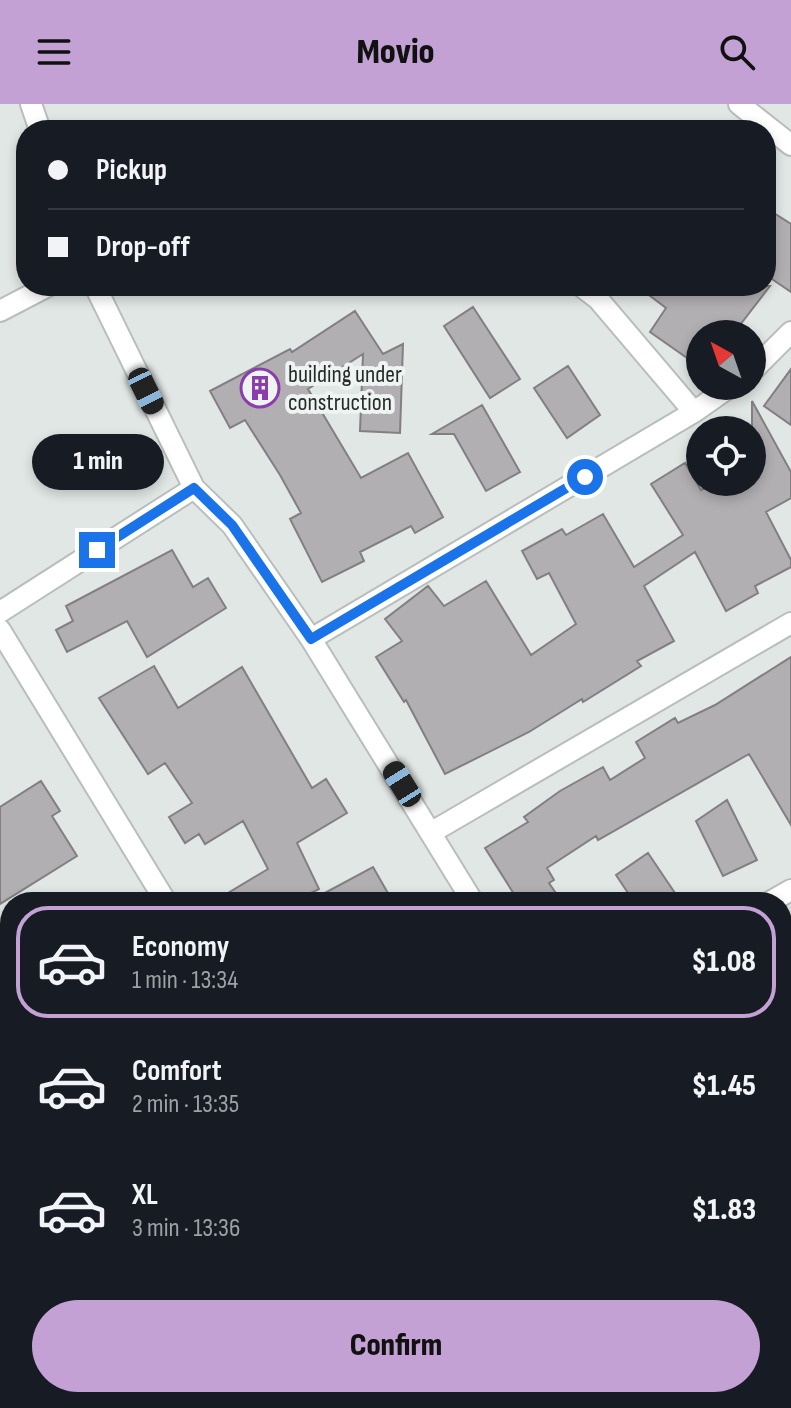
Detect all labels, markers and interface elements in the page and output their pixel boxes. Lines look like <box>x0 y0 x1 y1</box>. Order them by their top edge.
icon: menu <box>32 30 76 74</box>
icon: search <box>715 30 759 74</box>
text: Movio <box>356 31 435 74</box>
text: Pickup <box>96 152 167 188</box>
text: Drop-off <box>96 229 190 265</box>
north arrow <box>686 320 766 400</box>
map controls <box>686 320 766 496</box>
place label: building under construction <box>288 360 402 417</box>
car <box>125 364 167 418</box>
building icon: building under construction <box>239 367 281 409</box>
button: locate <box>686 416 766 496</box>
callout: 1 min <box>31 434 163 490</box>
text: 1 min <box>73 446 123 477</box>
route start <box>567 459 603 495</box>
route end <box>79 532 115 568</box>
car <box>379 757 425 811</box>
icon: car <box>36 926 108 998</box>
text: Economy <box>132 929 229 965</box>
text: $1.08 <box>691 944 756 980</box>
text: 1 min · 13:34 <box>132 965 238 996</box>
icon: car <box>36 1050 108 1122</box>
text: Comfort <box>132 1053 222 1089</box>
text: $1.45 <box>692 1068 756 1104</box>
text: 2 min · 13:35 <box>132 1089 239 1120</box>
icon: car <box>36 1174 108 1246</box>
text: XL <box>132 1177 158 1213</box>
text: $1.83 <box>692 1192 756 1228</box>
text: 3 min · 13:36 <box>132 1213 240 1244</box>
button: Confirm <box>32 1300 760 1392</box>

